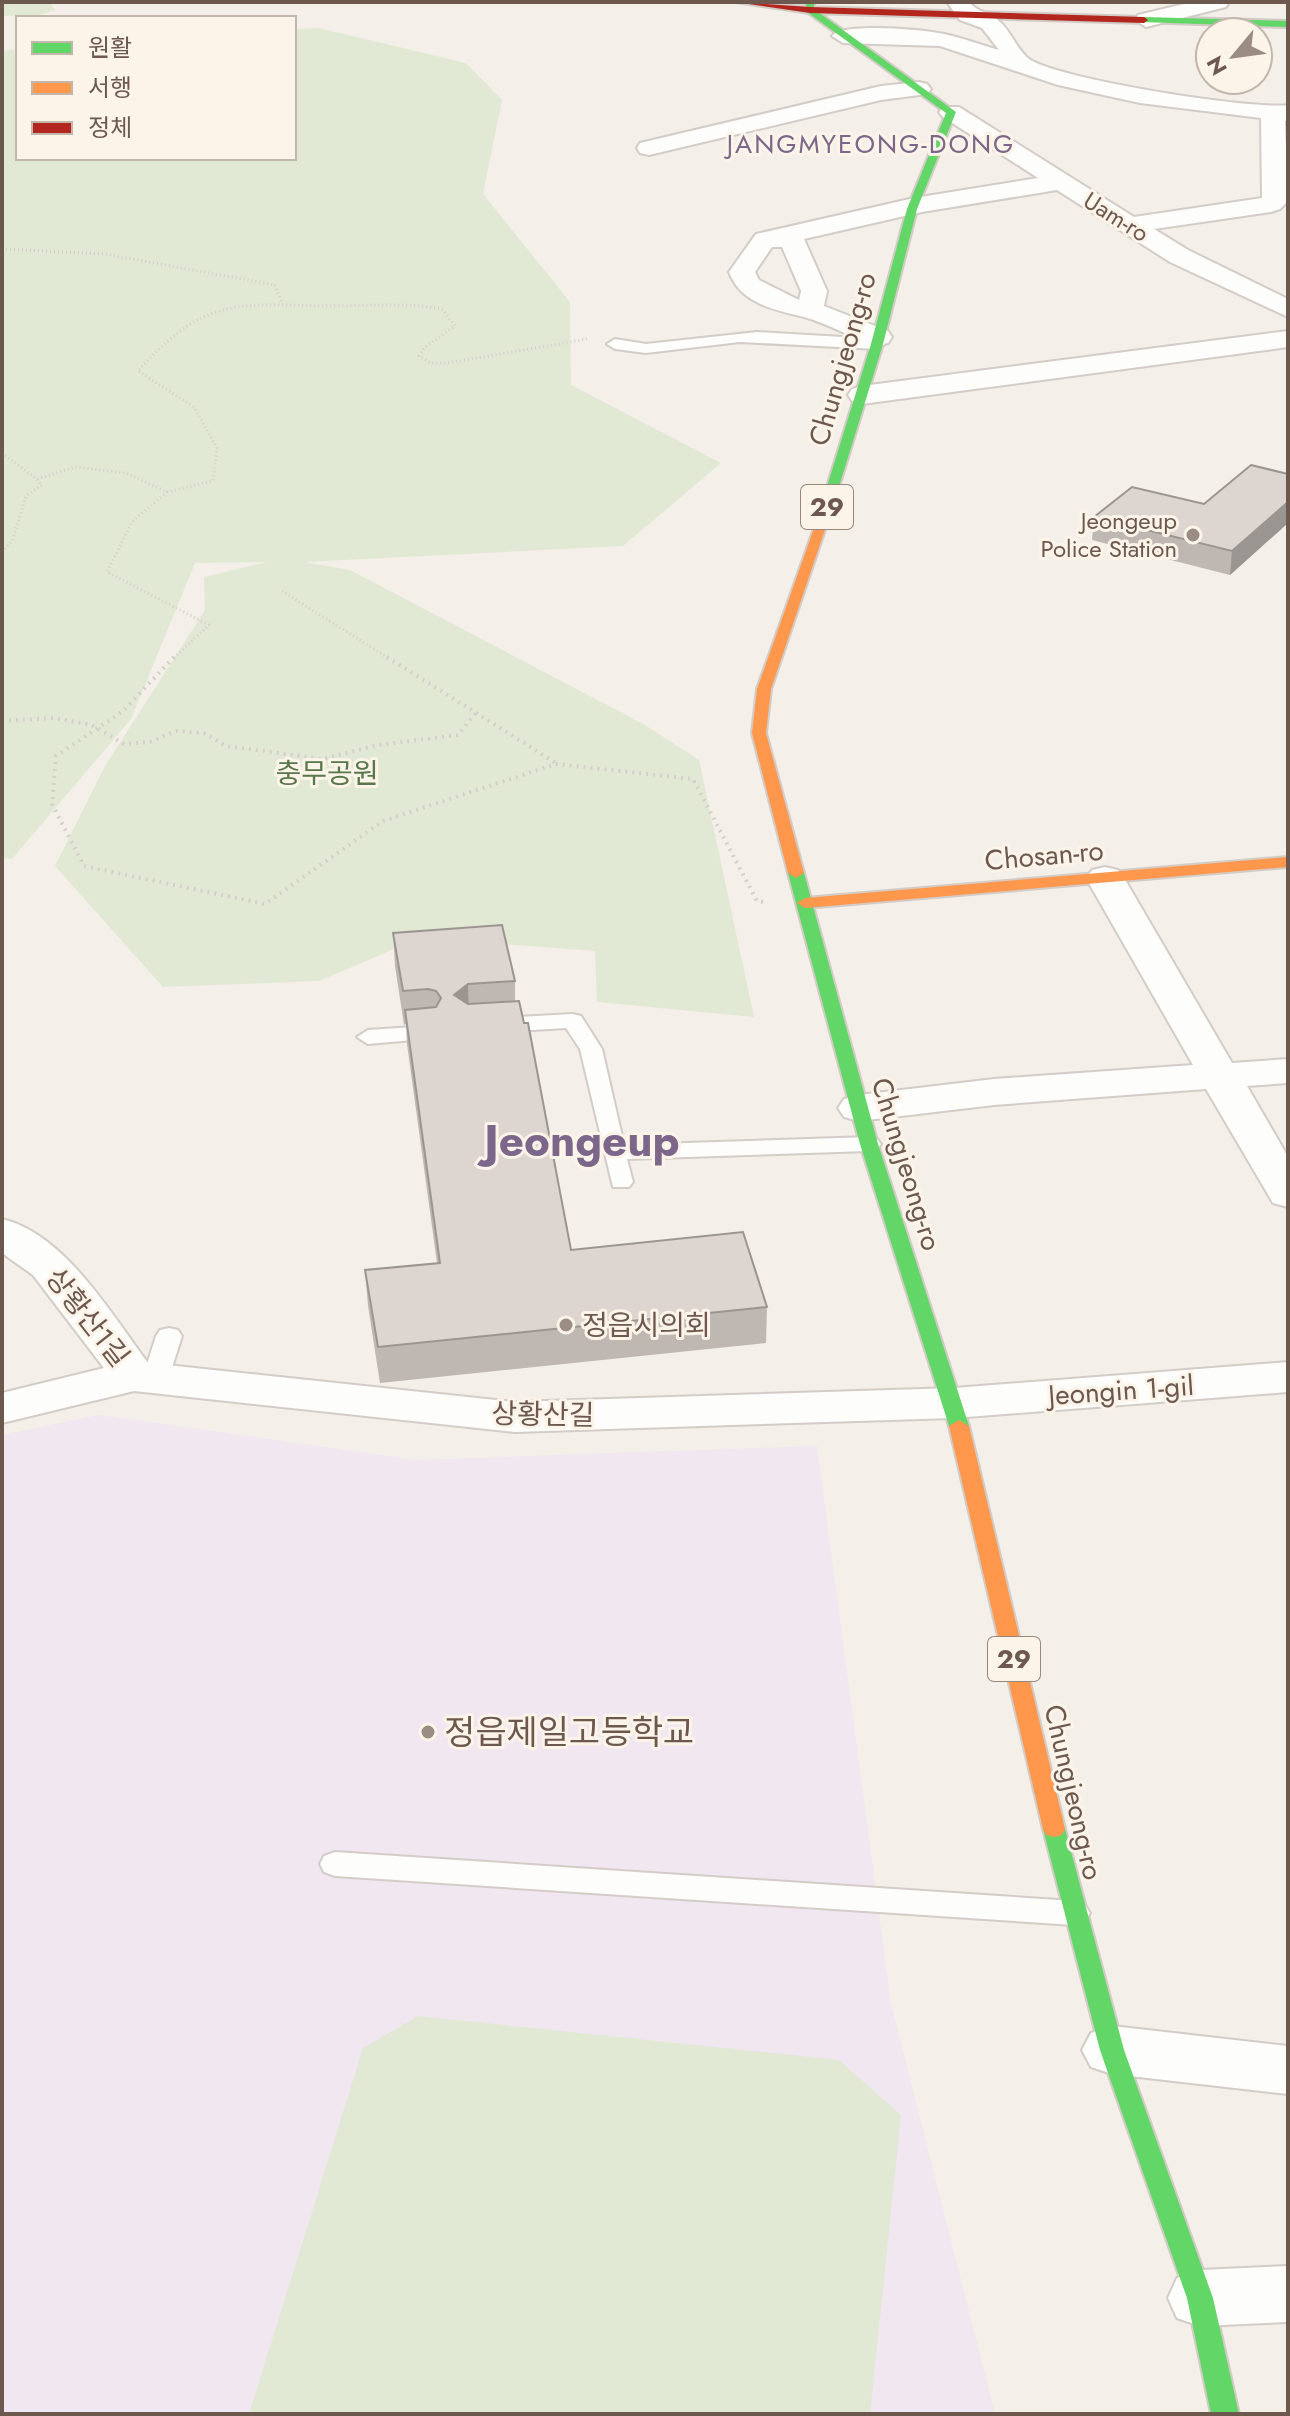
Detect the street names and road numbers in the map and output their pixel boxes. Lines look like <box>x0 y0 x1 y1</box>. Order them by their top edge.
street label: Uam-ro <box>1077 183 1156 250</box>
street label: Chungjeong-ro <box>798 268 887 451</box>
road number: 29 <box>801 485 853 529</box>
street label: Chosan-ro <box>983 830 1105 881</box>
street label: Chungjeong-ro <box>861 1073 952 1256</box>
street label: 상황산1길 <box>36 1259 139 1375</box>
street label: Jeongin 1-gil <box>1043 1365 1195 1416</box>
street label: 상황산길 <box>491 1393 595 1436</box>
road number: 29 <box>988 1637 1040 1681</box>
street label: Chungjeong-ro <box>1033 1700 1114 1884</box>

